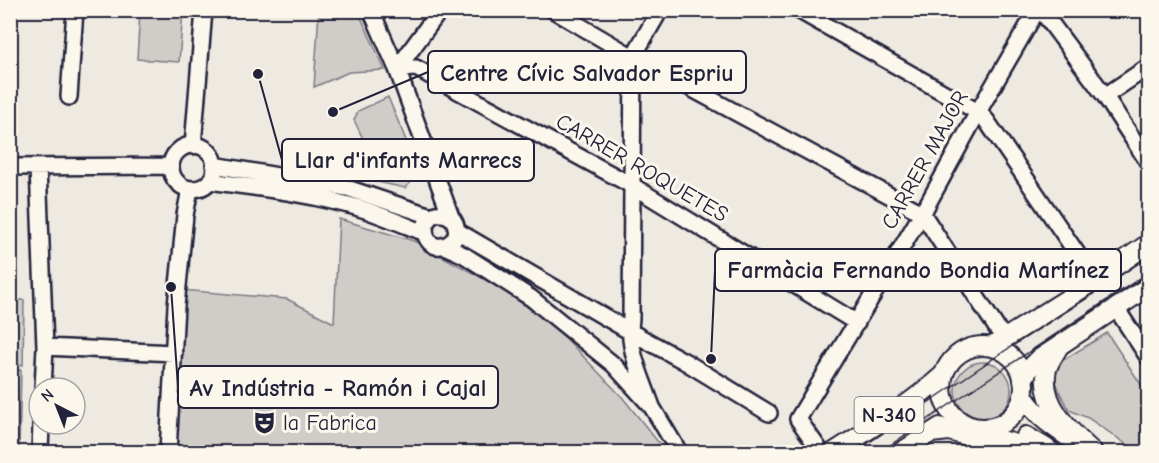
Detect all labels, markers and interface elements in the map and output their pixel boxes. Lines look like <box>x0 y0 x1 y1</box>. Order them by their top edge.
callout: Centre Cívic Salvador Espriu <box>428 51 746 93</box>
text: Centre Cívic Salvador Espriu <box>440 59 734 87</box>
street label: CARRER MAJOR <box>876 86 974 234</box>
street label: CARRER ROQUETES <box>551 108 733 228</box>
callout: Llar d'infants Marrecs <box>282 139 534 181</box>
text: Llar d'infants Marrecs <box>294 146 522 174</box>
callout: Farmàcia Fernando Bondia Martínez <box>715 249 1121 291</box>
text: Farmàcia Fernando Bondia Martínez <box>727 256 1109 284</box>
callout: Av Indústria - Ramón i Cajal <box>178 366 498 408</box>
text: Av Indústria - Ramón i Cajal <box>190 374 486 402</box>
north arrow <box>27 376 87 436</box>
text: N <box>38 385 58 406</box>
road number: N-340 <box>854 397 924 433</box>
theatre icon: la Fabrica <box>252 410 278 436</box>
place label: la Fabrica <box>283 410 377 436</box>

